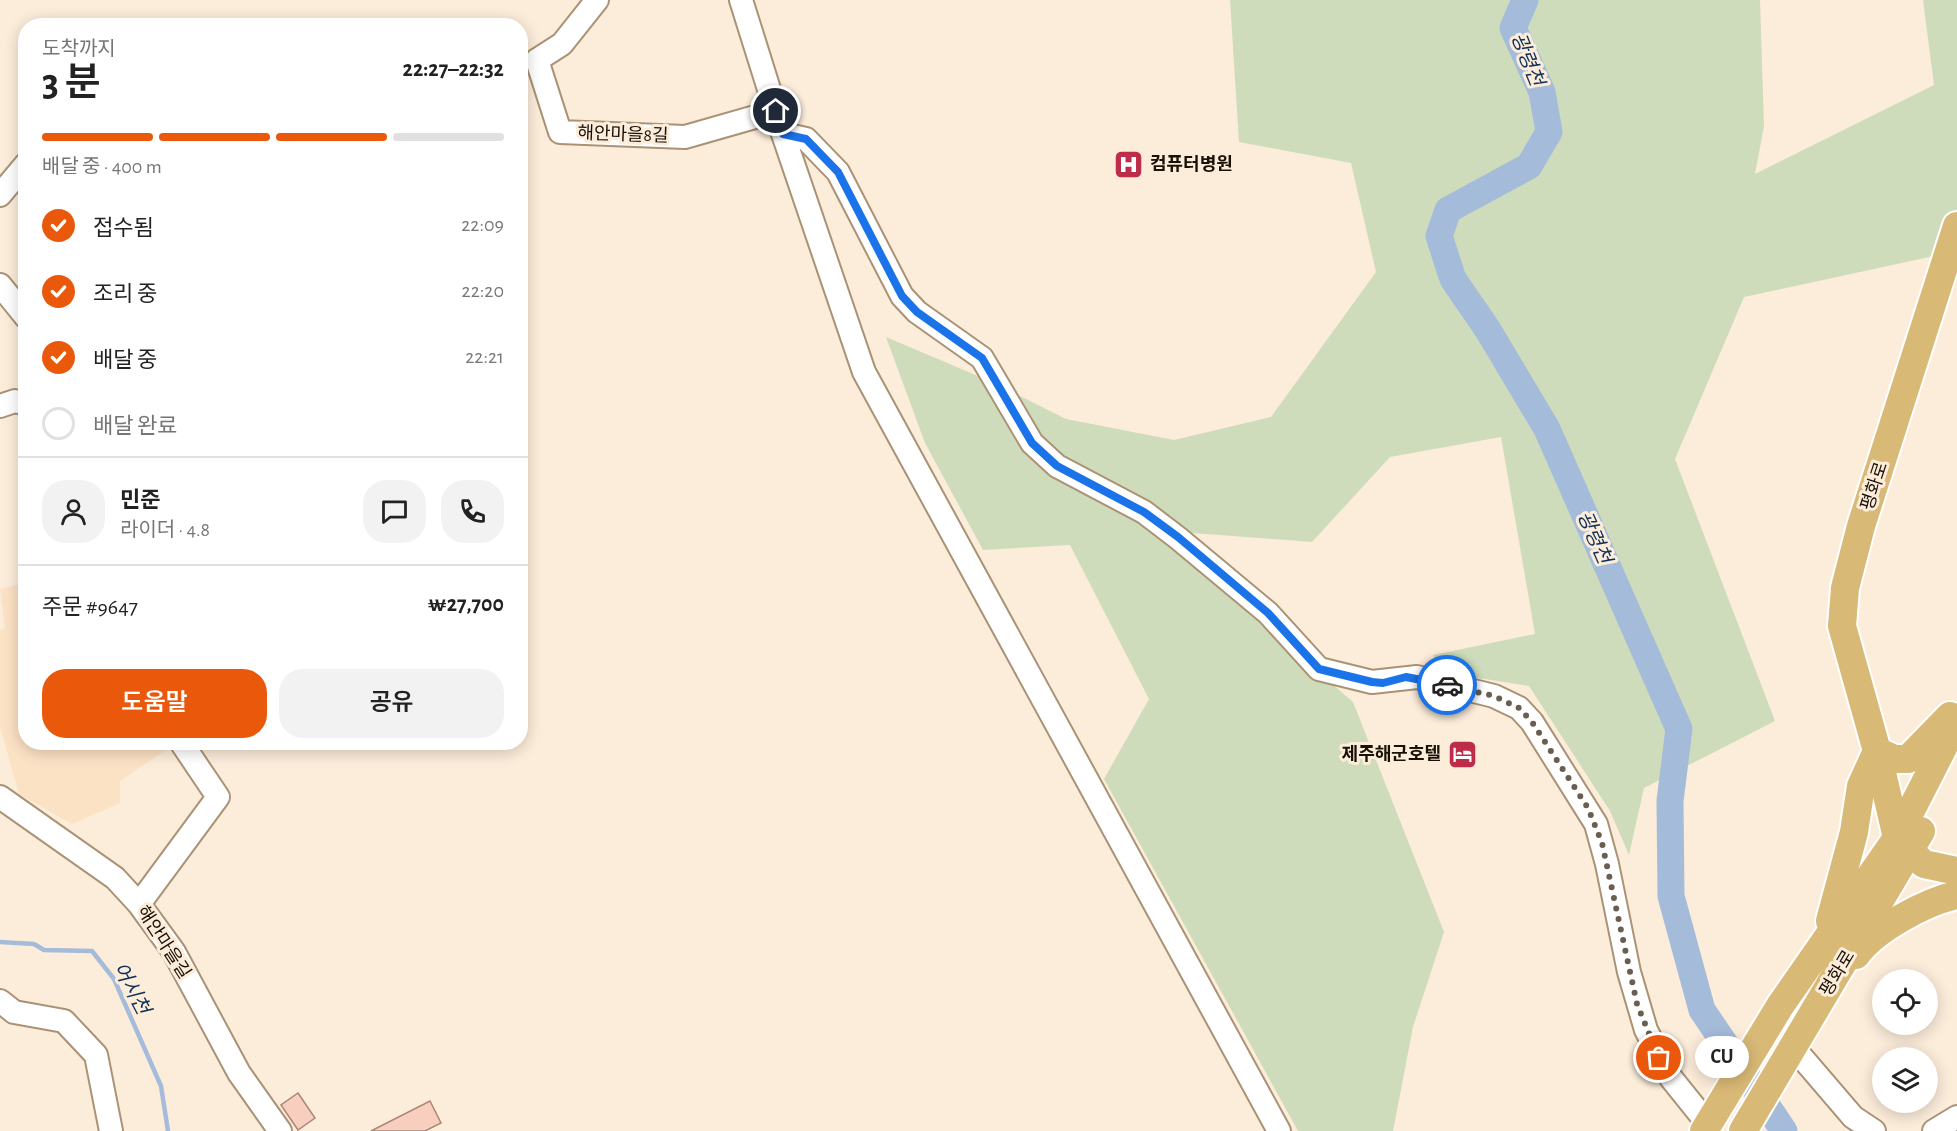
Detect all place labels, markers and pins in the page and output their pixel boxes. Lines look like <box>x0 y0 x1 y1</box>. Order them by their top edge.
pin <box>750 85 801 136</box>
hospital icon: 컴퓨터병원 <box>1113 148 1145 180</box>
place label: 컴퓨터병원 <box>1150 155 1233 174</box>
hotel icon: 제주해군호텔 <box>1446 738 1478 770</box>
place label: 제주해군호텔 <box>1342 745 1441 764</box>
pin <box>1633 1032 1684 1083</box>
callout: CU <box>1695 1037 1749 1079</box>

